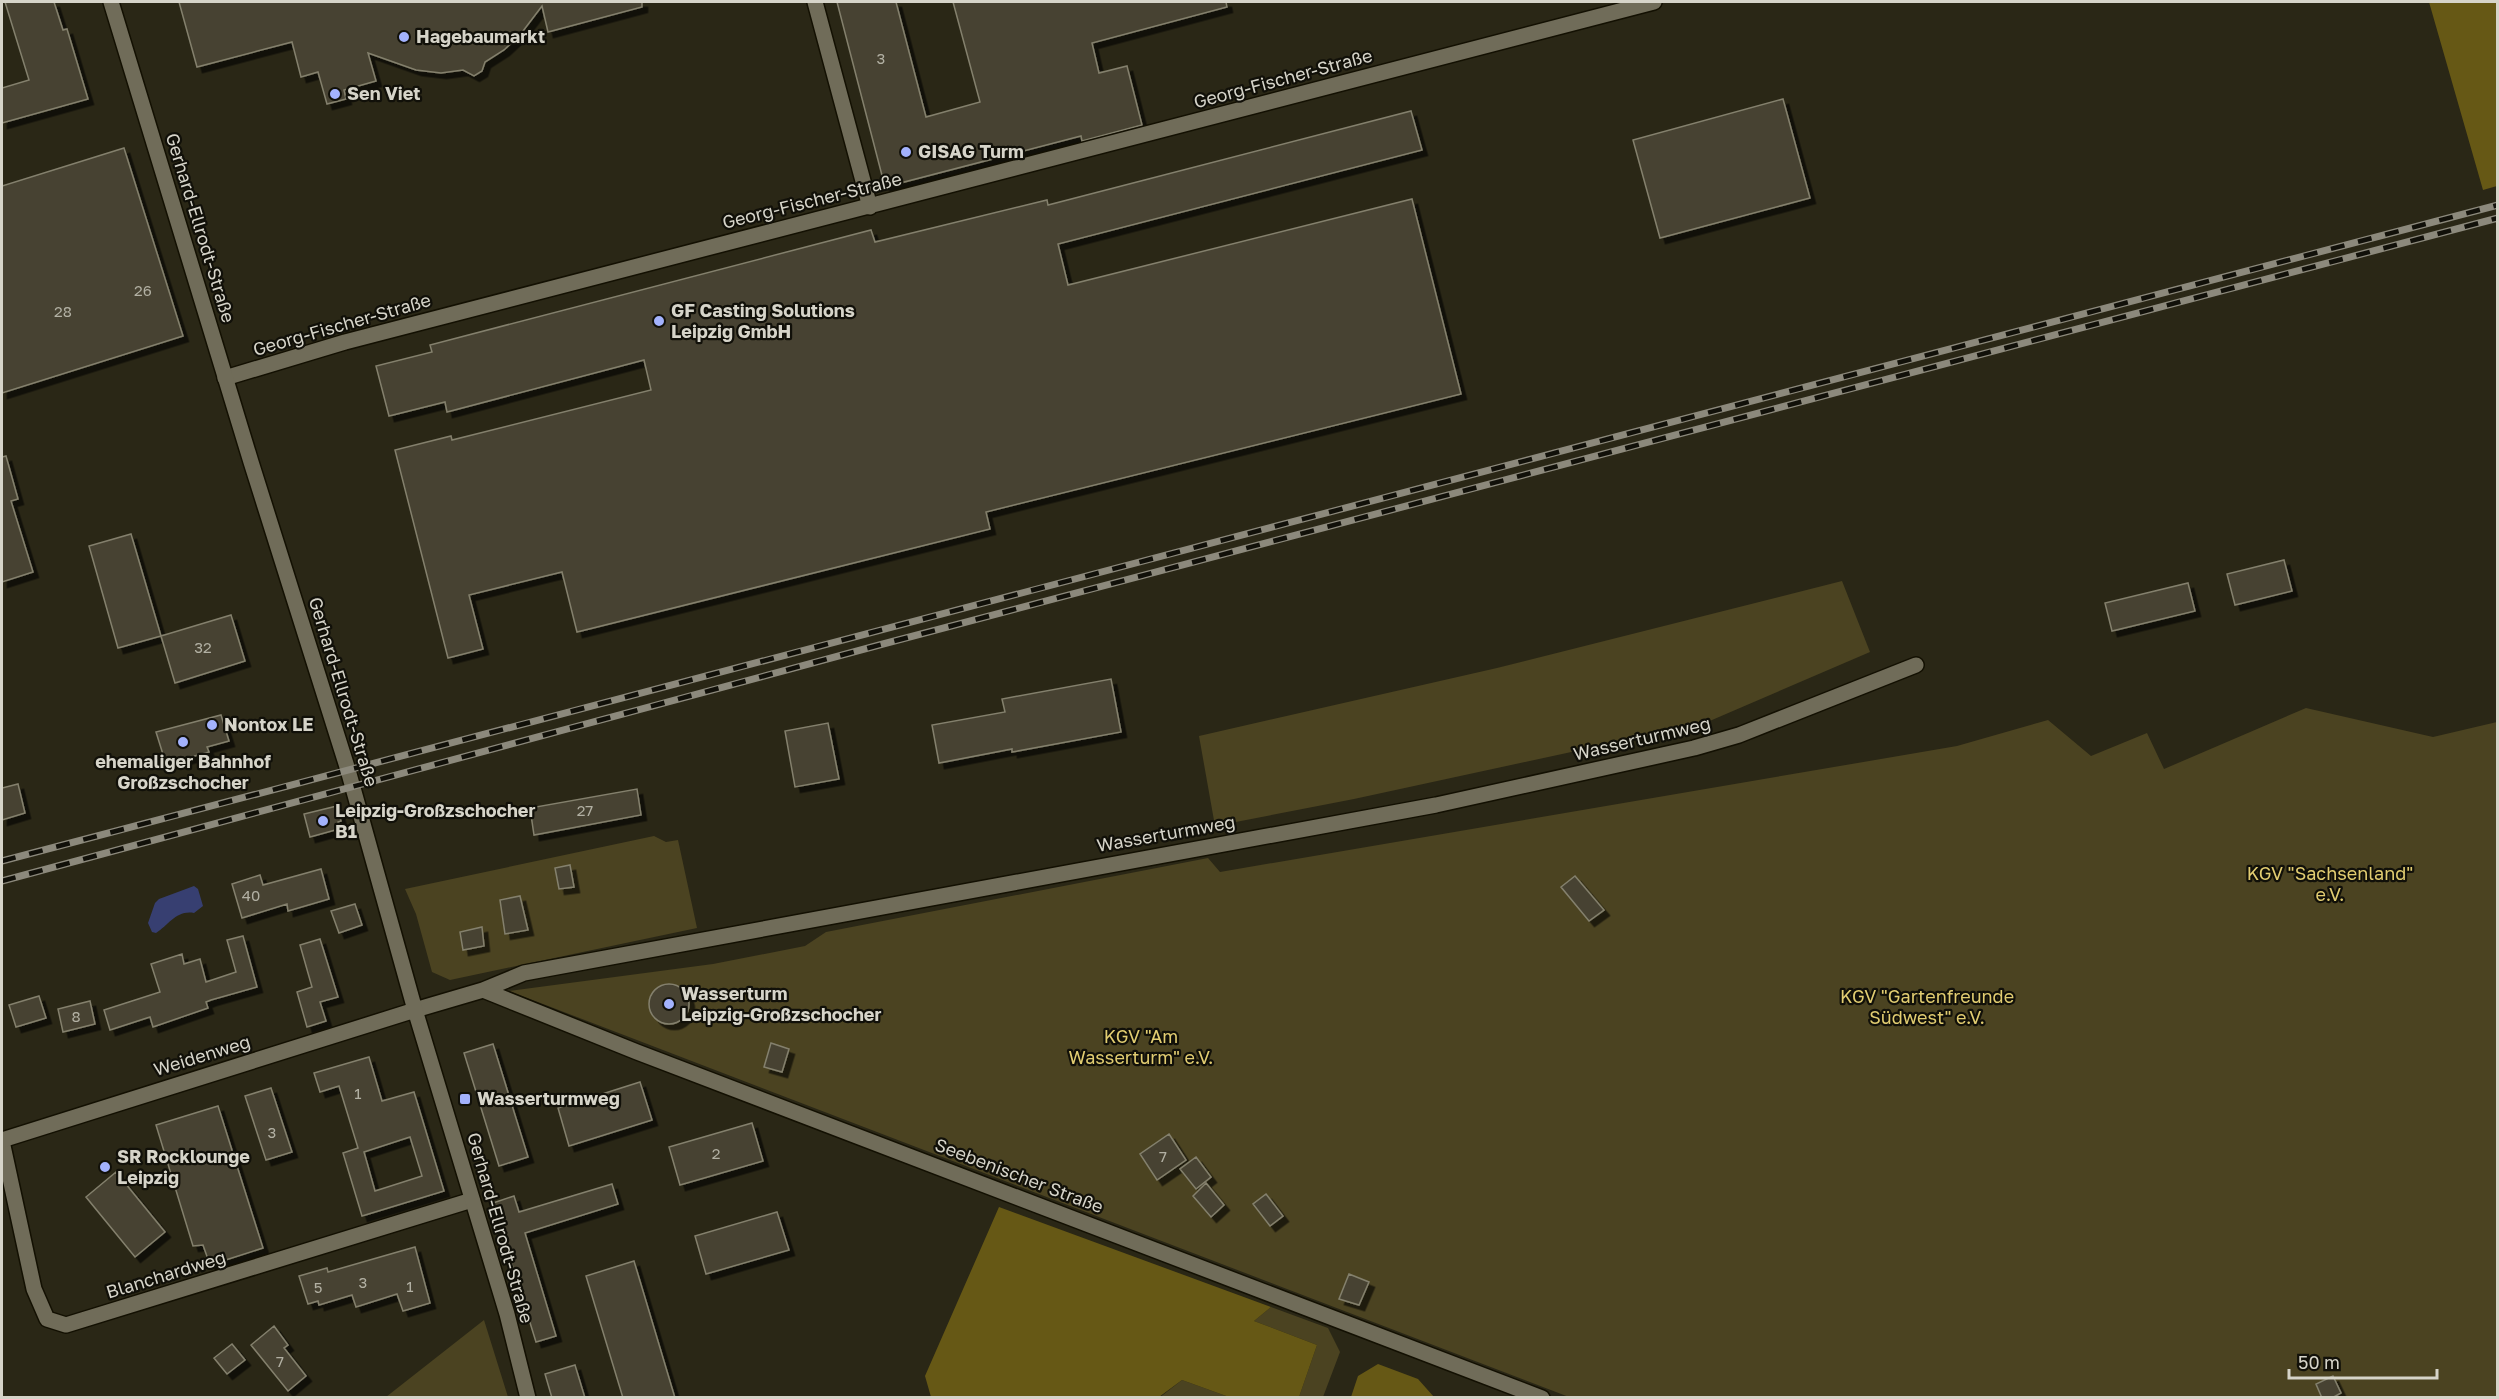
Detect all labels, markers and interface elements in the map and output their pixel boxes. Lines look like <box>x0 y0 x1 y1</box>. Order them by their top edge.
place label: Hagebaumarkt <box>416 25 545 47</box>
marker: Hagebaumarkt <box>397 30 411 44</box>
street label: Georg-Fischer-Straße <box>1191 44 1375 112</box>
house number: 3 <box>877 49 885 67</box>
place label: Sen Viet <box>347 82 421 104</box>
marker: Sen Viet <box>328 87 342 101</box>
street label: Gerhard-Ellrodt-Straße <box>162 130 240 325</box>
place label: GISAG Turm <box>918 140 1024 162</box>
marker: GISAG Turm <box>899 145 913 159</box>
street label: Georg-Fischer-Straße <box>720 167 904 233</box>
house number: 26 <box>134 281 152 299</box>
street label: Georg-Fischer-Straße <box>250 288 433 360</box>
place label: GF Casting Solutions Leipzig GmbH <box>671 299 855 342</box>
house number: 28 <box>54 302 72 320</box>
marker: GF Casting Solutions Leipzig GmbH <box>652 314 666 328</box>
street label: Gerhard-Ellrodt-Straße <box>305 594 383 789</box>
house number: 32 <box>194 638 212 656</box>
street label: Wasserturmweg <box>1571 712 1713 765</box>
place label: Nontox LE <box>224 713 313 735</box>
marker: Nontox LE <box>205 718 219 732</box>
marker: ehemaliger Bahnhof Großzschocher <box>176 735 190 749</box>
place label: ehemaliger Bahnhof Großzschocher <box>95 750 271 793</box>
place label: Leipzig-Großzschocher B1 <box>335 799 536 842</box>
house number: 27 <box>577 801 593 819</box>
street label: Wasserturmweg <box>1095 810 1237 856</box>
marker: Leipzig-Großzschocher B1 <box>316 814 330 828</box>
park label: KGV "Sachsenland" e.V. <box>2247 862 2413 905</box>
house number: 40 <box>242 886 260 904</box>
place label: Wasserturm Leipzig-Großzschocher <box>681 982 882 1025</box>
park label: KGV "Gartenfreunde Südwest" e.V. <box>1840 985 2014 1028</box>
marker: Wasserturm Leipzig-Großzschocher <box>662 997 676 1011</box>
house number: 8 <box>71 1007 81 1025</box>
park label: KGV "Am Wasserturm" e.V. <box>1069 1025 1213 1068</box>
street label: Weidenweg <box>151 1030 253 1080</box>
house number: 1 <box>354 1084 362 1102</box>
place label: Wasserturmweg <box>477 1087 620 1109</box>
marker: Wasserturmweg <box>458 1092 472 1106</box>
house number: 3 <box>268 1123 276 1141</box>
street label: Gerhard-Ellrodt-Straße <box>463 1130 539 1326</box>
street label: Seebenischer Straße <box>932 1133 1107 1217</box>
house number: 2 <box>712 1144 720 1162</box>
place label: SR Rocklounge Leipzig <box>117 1145 250 1188</box>
house number: 7 <box>1159 1147 1167 1165</box>
marker: SR Rocklounge Leipzig <box>98 1160 112 1174</box>
street label: Blanchardweg <box>103 1245 228 1303</box>
house number: 3 <box>359 1273 367 1291</box>
house number: 1 <box>406 1277 414 1295</box>
house number: 5 <box>314 1278 322 1296</box>
scale bar <box>2289 1342 2438 1380</box>
text: 50 m <box>2298 1351 2340 1373</box>
house number: 7 <box>276 1352 284 1370</box>

